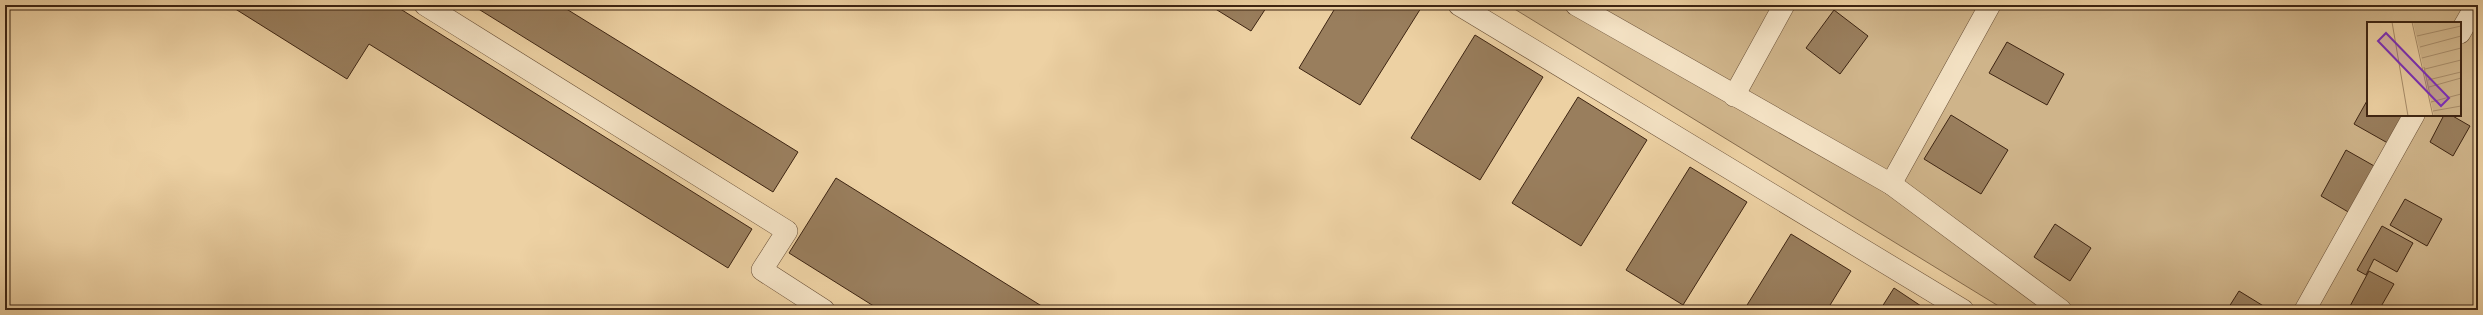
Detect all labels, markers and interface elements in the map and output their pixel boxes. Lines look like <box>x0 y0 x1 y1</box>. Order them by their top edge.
inset map <box>2367 22 2461 116</box>

